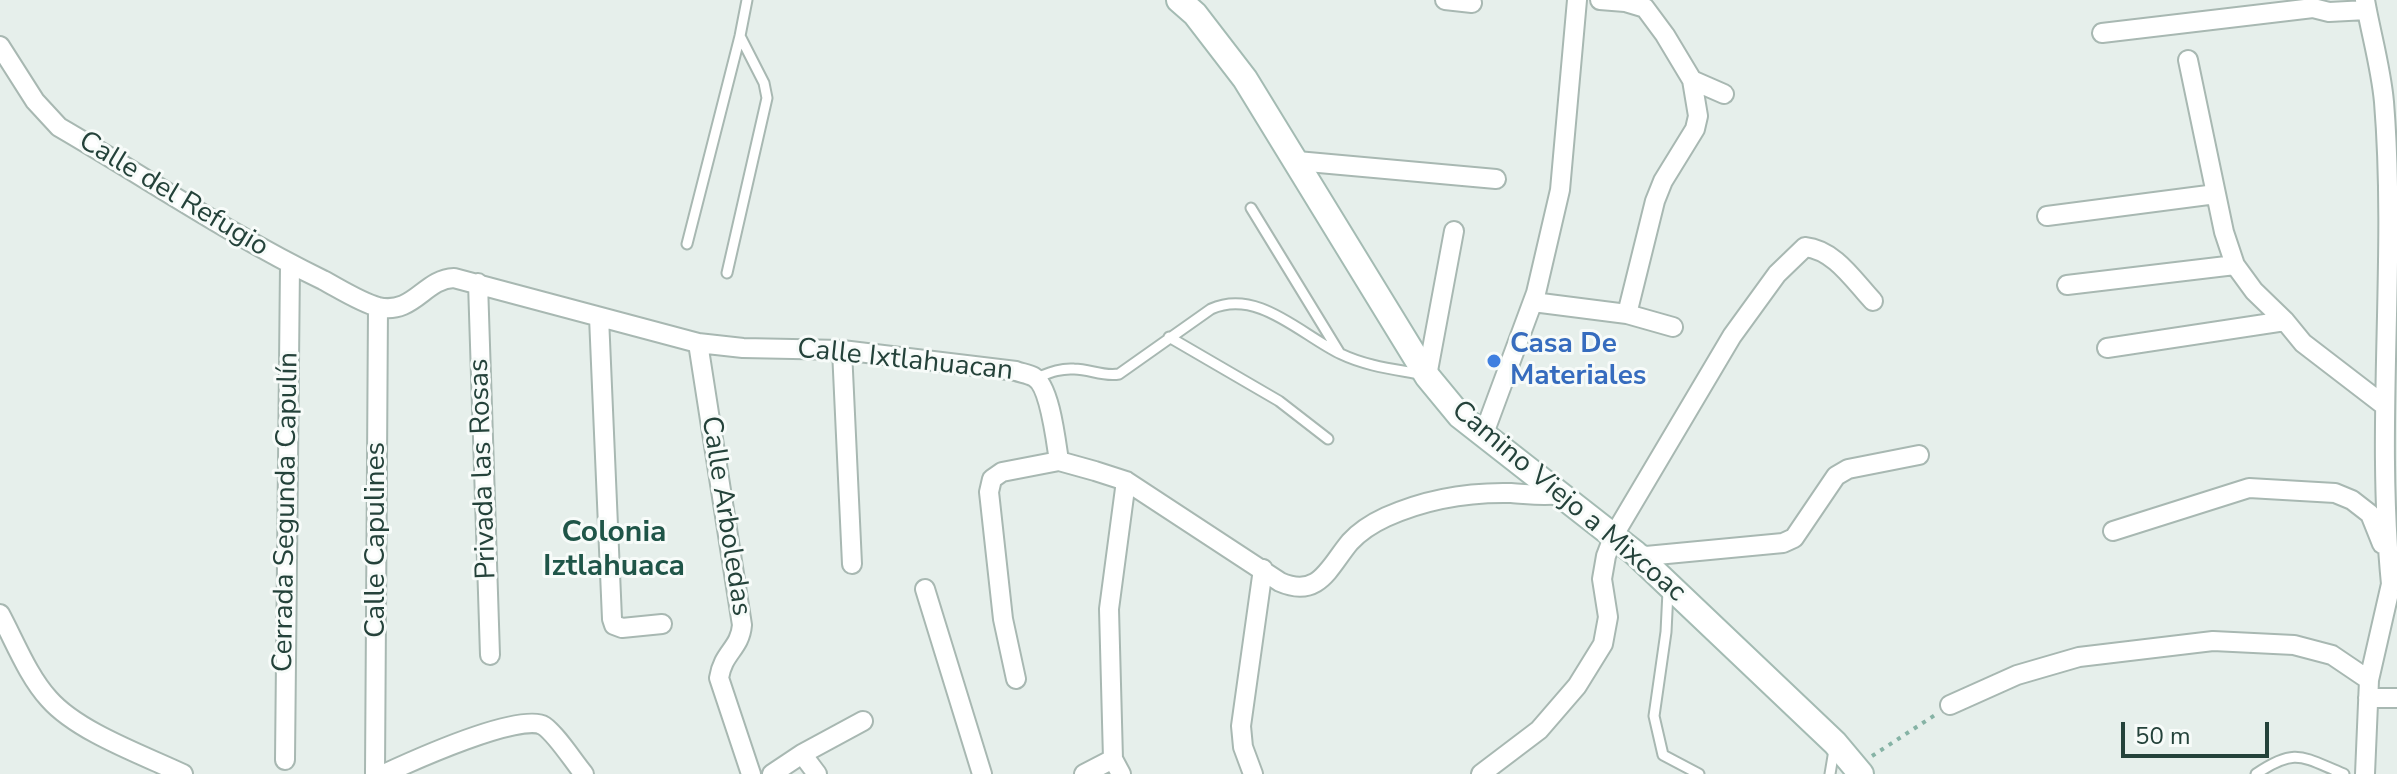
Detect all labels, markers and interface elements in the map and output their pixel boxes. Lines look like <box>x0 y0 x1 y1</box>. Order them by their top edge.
street label: Calle del Refugio <box>72 125 274 265</box>
place label: Casa De Materiales <box>1510 328 1646 394</box>
street label: Calle Ixtlahuacan <box>796 333 1014 389</box>
street label: Cerrada Segunda Capulín <box>267 352 307 672</box>
marker: Casa De Materiales <box>1485 352 1503 370</box>
street label: Privada las Rosas <box>463 358 505 580</box>
street label: Camino Viejo a Mixcoac <box>1444 394 1692 610</box>
street label: Calle Arboledas <box>693 414 757 618</box>
street label: Calle Capulines <box>360 442 394 638</box>
district label: Colonia Iztlahuaca <box>543 516 685 586</box>
scale bar <box>2125 706 2273 756</box>
text: 50 m <box>2135 720 2191 752</box>

